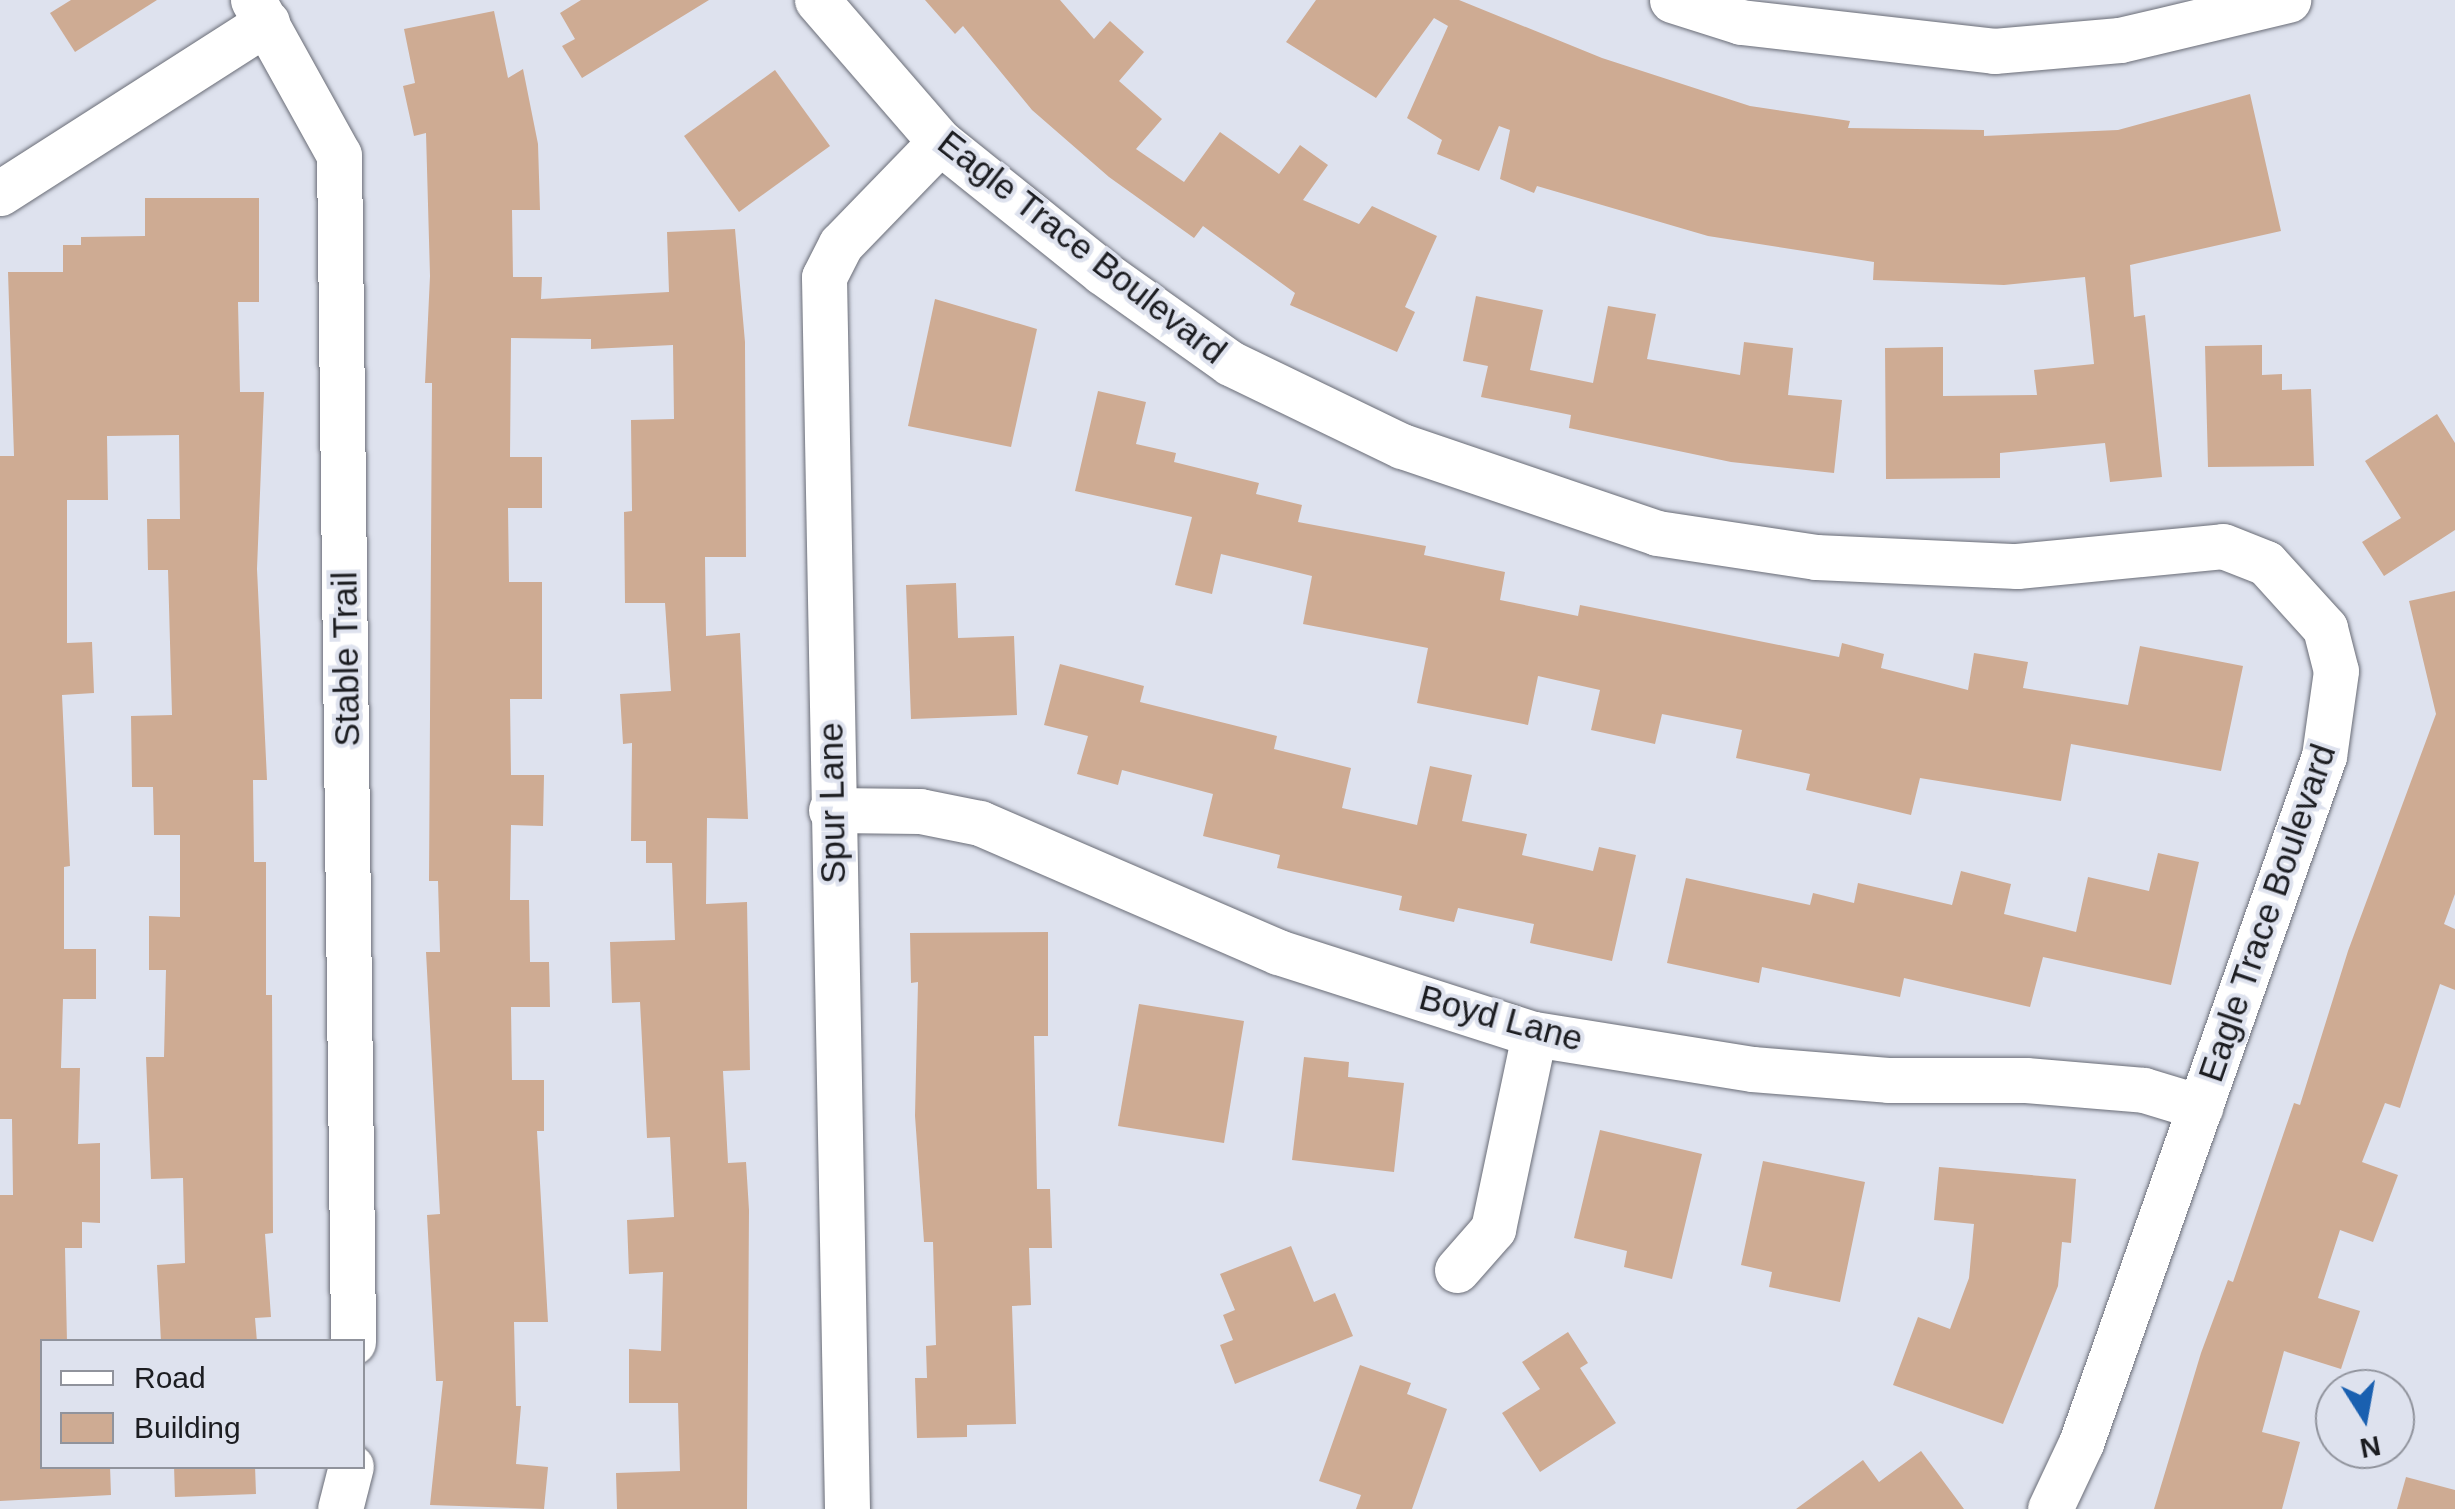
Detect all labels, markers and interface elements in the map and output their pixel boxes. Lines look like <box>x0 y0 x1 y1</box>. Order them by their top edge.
street label: Eagle Trace Boulevard <box>929 121 1235 373</box>
street label: Stable Trail <box>323 571 369 747</box>
street label: Spur Lane <box>810 722 854 884</box>
street label: Eagle Trace Boulevard <box>2189 738 2345 1088</box>
street label: Boyd Lane <box>1415 976 1587 1060</box>
legend <box>40 1339 365 1469</box>
text: Road <box>134 1361 206 1394</box>
north arrow <box>2315 1369 2415 1469</box>
text: Building <box>134 1411 241 1444</box>
text: N <box>2358 1430 2383 1464</box>

